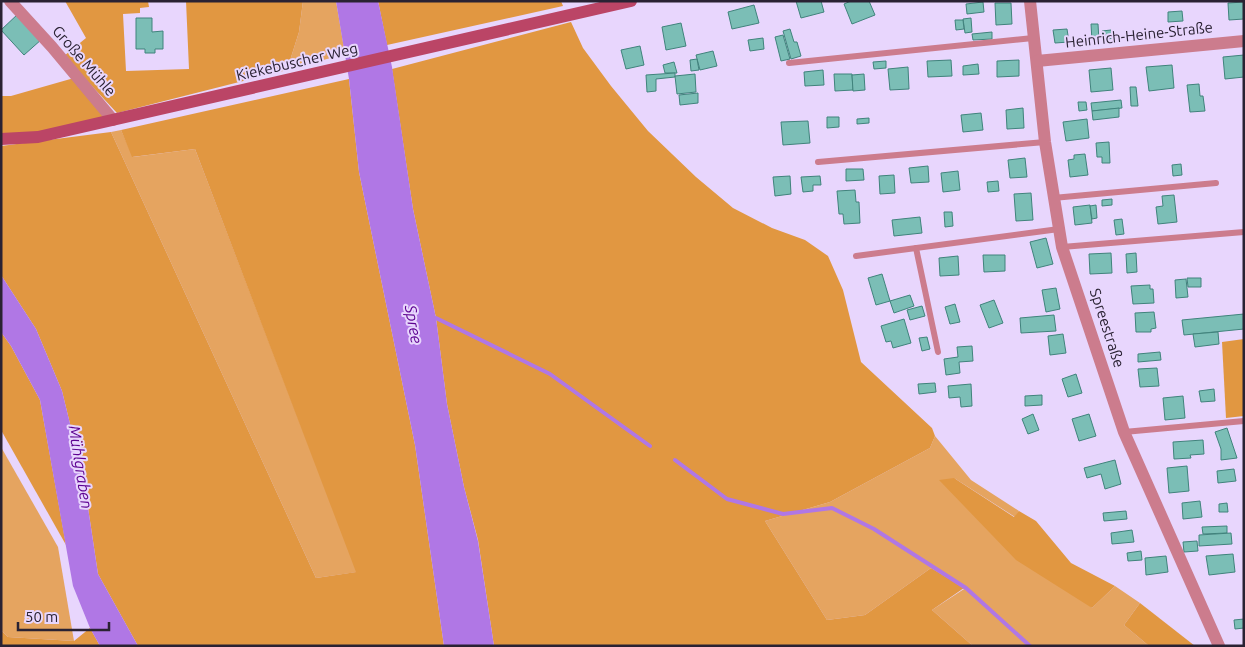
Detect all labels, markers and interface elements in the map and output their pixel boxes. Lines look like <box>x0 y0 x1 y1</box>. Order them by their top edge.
street label: Heinrich-Heine-Straße <box>1064 18 1214 51</box>
street label: Große Mühle <box>49 22 120 99</box>
street label: Kiekebuscher Weg <box>234 39 359 84</box>
street label: Spreestraße <box>1087 286 1128 369</box>
water label: Spree <box>402 302 426 345</box>
water label: Mühlgraben <box>66 424 96 510</box>
scale bar <box>18 600 109 632</box>
text: 50 m <box>25 608 58 625</box>

